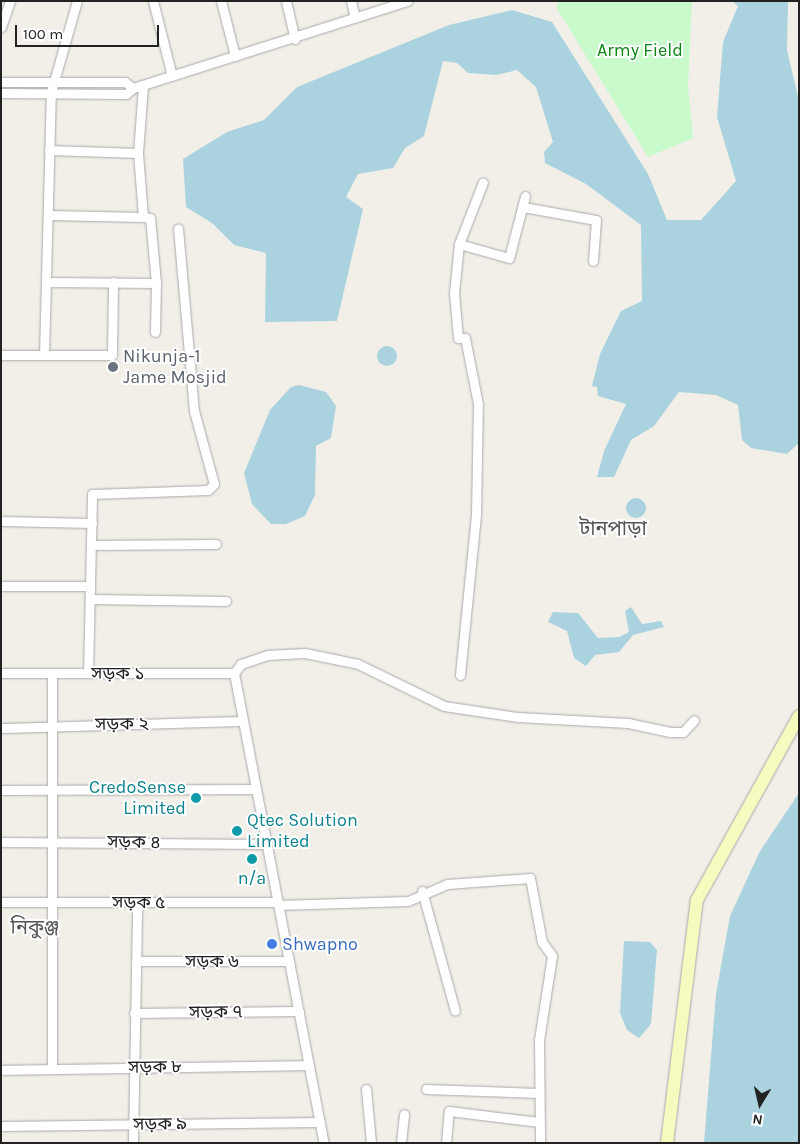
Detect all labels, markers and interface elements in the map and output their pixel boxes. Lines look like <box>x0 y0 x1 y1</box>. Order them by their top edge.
scale bar <box>18 15 161 47</box>
text: 100 m <box>23 25 63 43</box>
park label: Army Field <box>597 39 683 61</box>
place label: Nikunja-1 Jame Mosjid <box>123 346 227 388</box>
marker: Nikunja-1 Jame Mosjid <box>107 361 119 373</box>
district label: টানপাড়া <box>579 516 647 540</box>
street label: সড়ক ১ <box>91 662 145 684</box>
street label: সড়ক ২ <box>95 713 149 735</box>
place label: CredoSense Limited <box>89 777 186 820</box>
marker: CredoSense Limited <box>190 792 202 804</box>
place label: Qtec Solution Limited <box>247 810 358 852</box>
marker: Qtec Solution Limited <box>231 825 243 837</box>
street label: সড়ক ৪ <box>107 831 161 853</box>
marker: n/a <box>246 853 258 865</box>
place label: n/a <box>238 867 266 889</box>
street label: সড়ক ৫ <box>112 891 166 913</box>
district label: নিকুঞ্জ <box>11 915 59 939</box>
place label: Shwapno <box>282 933 358 955</box>
marker: Shwapno <box>266 938 278 950</box>
street label: সড়ক ৬ <box>185 950 239 972</box>
street label: সড়ক ৭ <box>189 1001 243 1023</box>
street label: সড়ক ৮ <box>128 1056 182 1078</box>
north arrow <box>735 1079 785 1129</box>
text: N <box>751 1110 764 1128</box>
street label: সড়ক ৯ <box>133 1113 187 1135</box>

